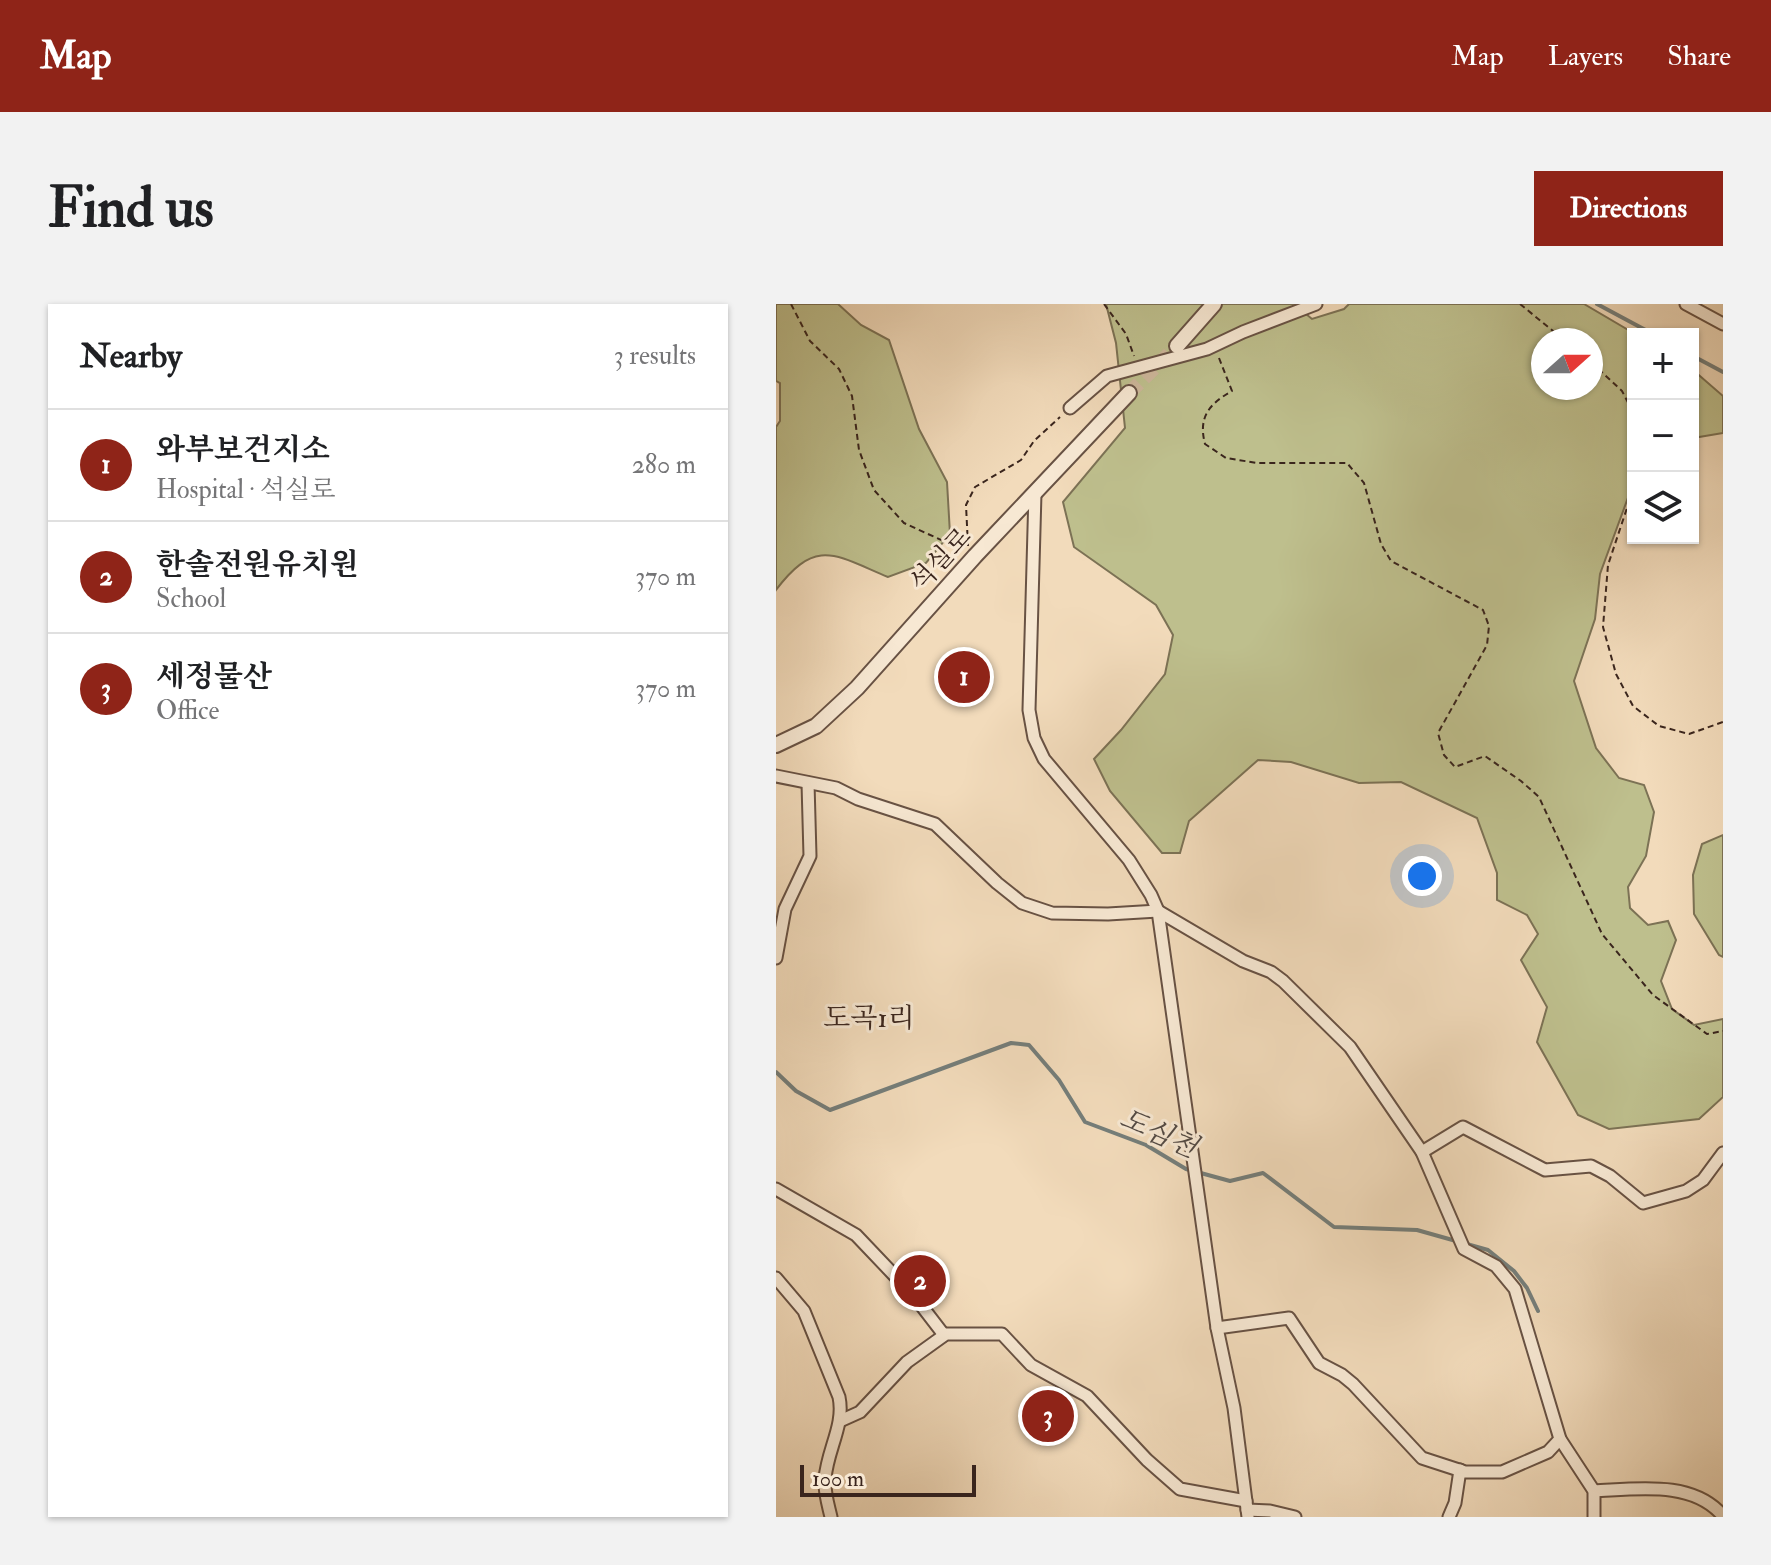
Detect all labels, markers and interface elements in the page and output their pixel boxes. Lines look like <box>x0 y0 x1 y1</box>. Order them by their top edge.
text: Map <box>40 32 111 80</box>
text: Map <box>1451 39 1504 74</box>
text: Layers <box>1548 39 1623 74</box>
text: Share <box>1667 39 1731 74</box>
button: Directions <box>1534 171 1723 246</box>
text: Find us <box>48 173 214 244</box>
north arrow <box>1531 328 1603 400</box>
map controls <box>1627 328 1699 544</box>
button: + <box>1627 328 1699 400</box>
text: Nearby <box>80 335 182 378</box>
text: 3 results <box>614 340 696 372</box>
button: − <box>1627 400 1699 472</box>
text: 와부보건지소 <box>156 431 330 468</box>
text: 1 <box>101 449 111 481</box>
text: 280 m <box>632 449 696 481</box>
button: layers <box>1627 472 1699 544</box>
text: Hospital · 석실로 <box>156 474 335 506</box>
street label: 석실로 <box>903 521 978 598</box>
text: 한솔전원유치원 <box>156 546 359 583</box>
text: 2 <box>99 561 113 593</box>
text: 370 m <box>635 561 696 593</box>
text: School <box>156 583 226 615</box>
pin: 1 <box>938 647 990 707</box>
text: 세정물산 <box>156 658 272 695</box>
text: 3 <box>101 673 111 705</box>
text: 370 m <box>635 673 696 705</box>
text: Office <box>156 695 219 727</box>
your location <box>1402 856 1442 896</box>
district label: 도곡1리 <box>823 1001 915 1036</box>
water label: 도심천 <box>1114 1101 1204 1167</box>
pin: 2 <box>894 1251 946 1311</box>
pin: 3 <box>1022 1386 1074 1446</box>
scale bar <box>800 1461 976 1497</box>
text: 100 m <box>812 1465 864 1493</box>

